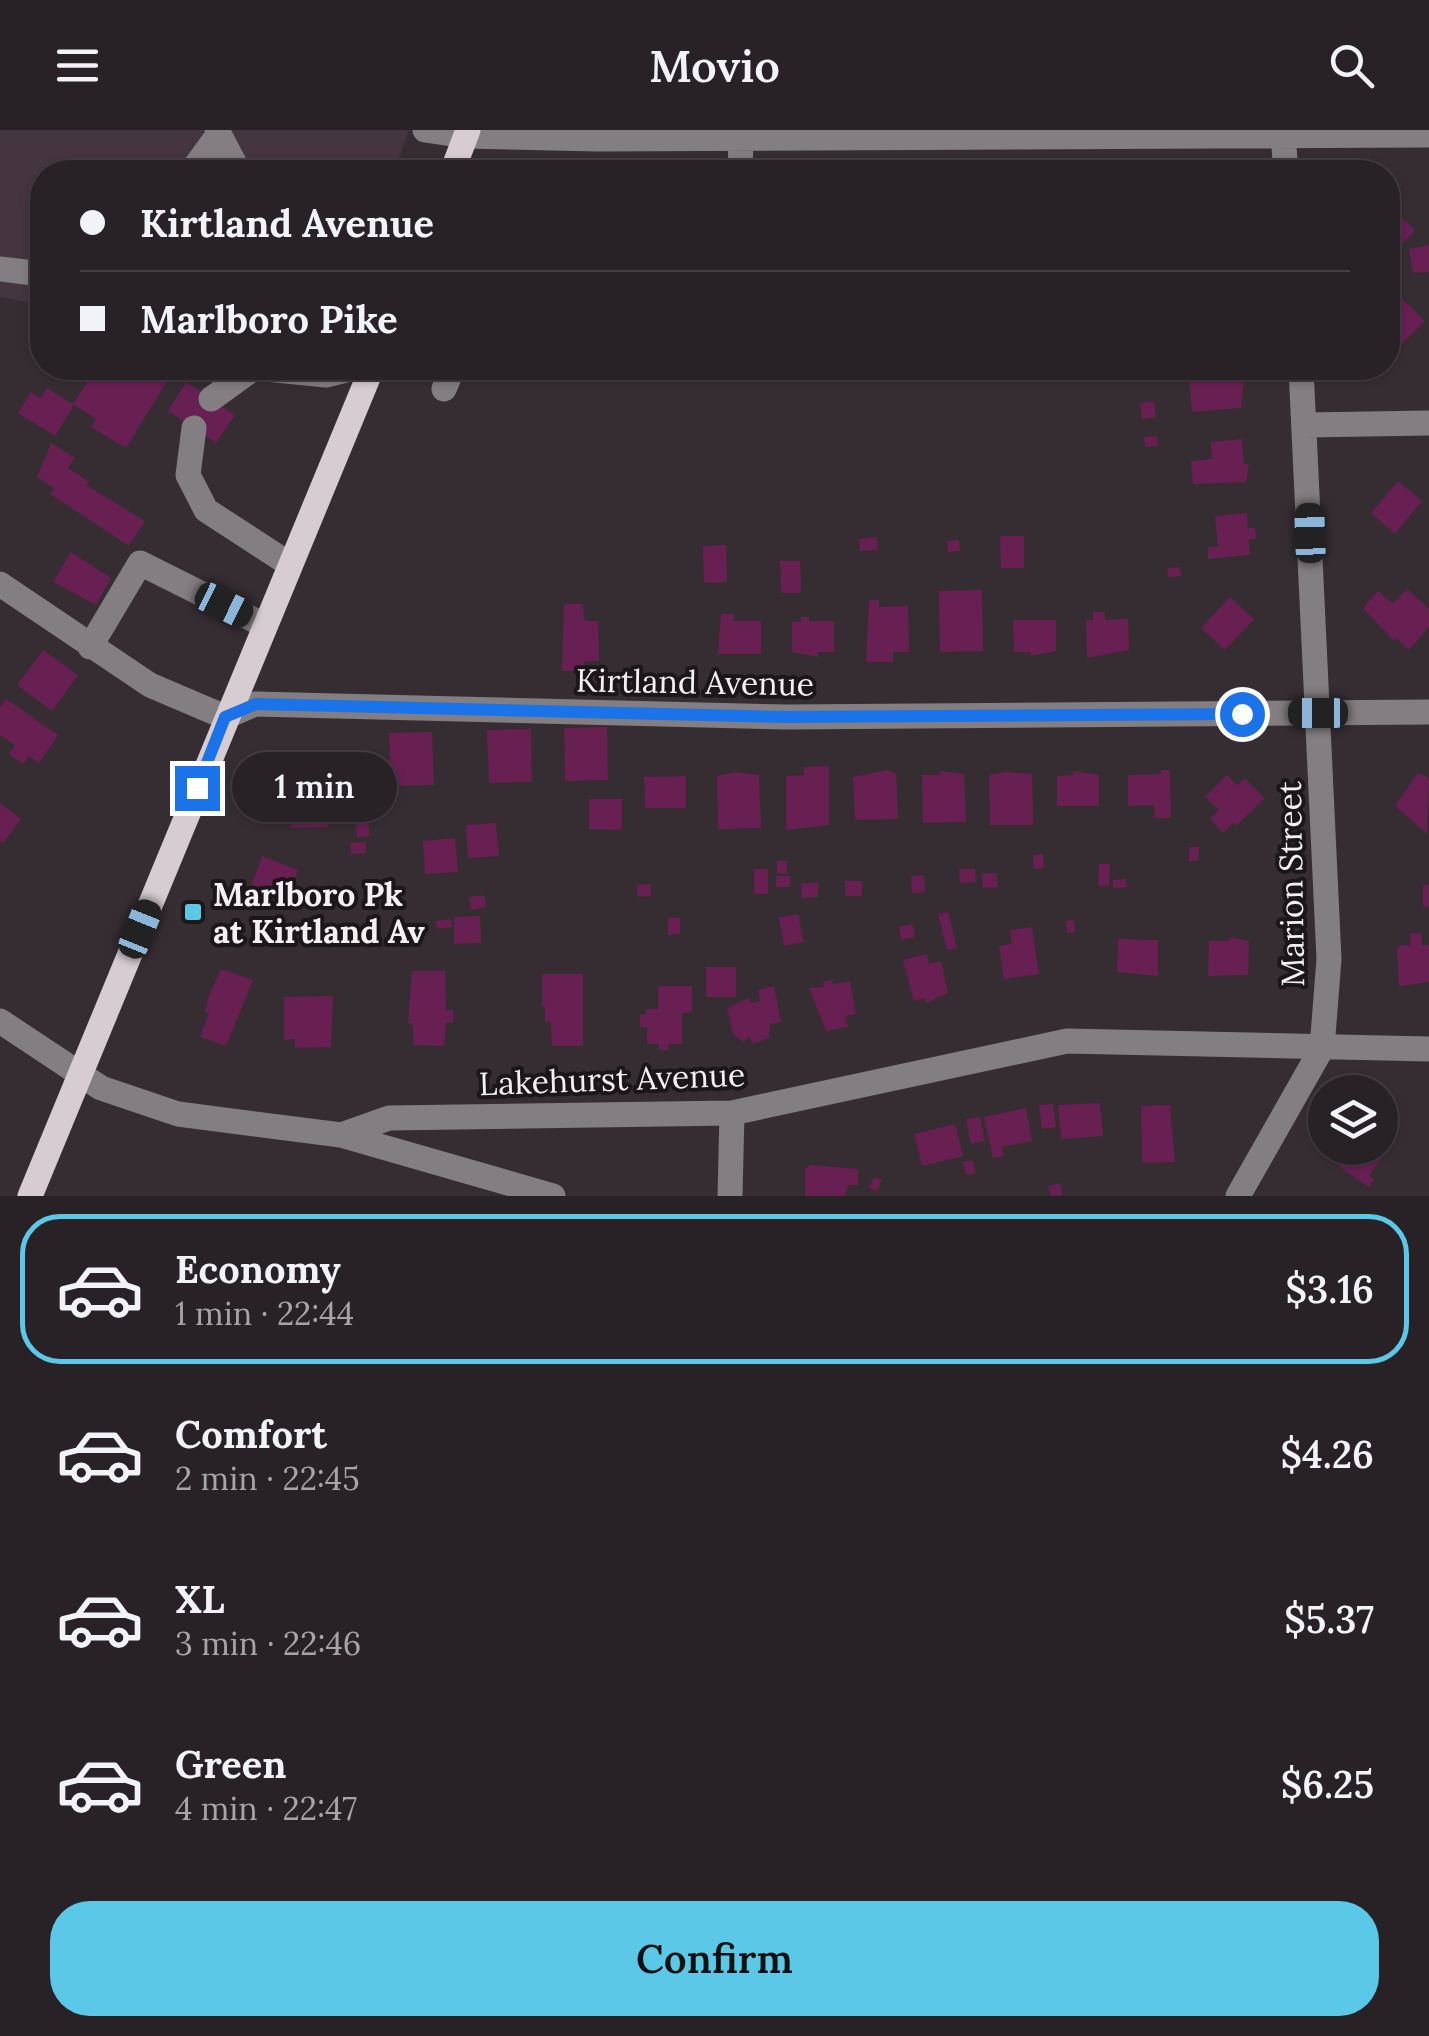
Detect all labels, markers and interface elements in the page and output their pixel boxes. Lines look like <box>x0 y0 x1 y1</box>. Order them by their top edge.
text: Movio <box>649 37 780 94</box>
icon: menu <box>50 38 105 93</box>
icon: search <box>1324 38 1379 93</box>
text: Kirtland Avenue <box>140 199 434 247</box>
text: Marlboro Pike <box>140 295 398 343</box>
car <box>1294 502 1326 564</box>
car <box>190 578 258 632</box>
street label: Kirtland Avenue <box>576 659 814 705</box>
route start <box>1220 692 1265 737</box>
car <box>1288 698 1348 728</box>
callout: 1 min <box>232 753 397 823</box>
route end <box>175 766 220 811</box>
text: 1 min <box>274 766 355 807</box>
street label: Marion Street <box>1269 780 1313 987</box>
place label: Marlboro Pk at Kirtland Av <box>213 874 426 952</box>
car <box>115 896 165 962</box>
marker: Marlboro Pk at Kirtland Av <box>182 901 204 923</box>
street label: Lakehurst Avenue <box>478 1054 746 1104</box>
map controls <box>1308 1075 1398 1165</box>
button: layers <box>1308 1075 1398 1165</box>
icon: car <box>55 1244 145 1334</box>
text: Economy <box>175 1245 341 1293</box>
text: $3.16 <box>1285 1265 1374 1313</box>
text: 1 min · 22:44 <box>175 1293 354 1334</box>
icon: car <box>55 1409 145 1499</box>
text: Comfort <box>175 1410 327 1458</box>
text: $4.26 <box>1281 1430 1374 1478</box>
text: 2 min · 22:45 <box>175 1458 360 1499</box>
icon: car <box>55 1574 145 1664</box>
text: XL <box>175 1575 225 1623</box>
text: $5.37 <box>1284 1595 1374 1643</box>
text: 3 min · 22:46 <box>175 1623 361 1664</box>
icon: car <box>55 1739 145 1829</box>
text: Green <box>175 1740 287 1788</box>
text: $6.25 <box>1281 1760 1374 1808</box>
text: 4 min · 22:47 <box>175 1788 357 1829</box>
button: Confirm <box>50 1901 1379 2016</box>

